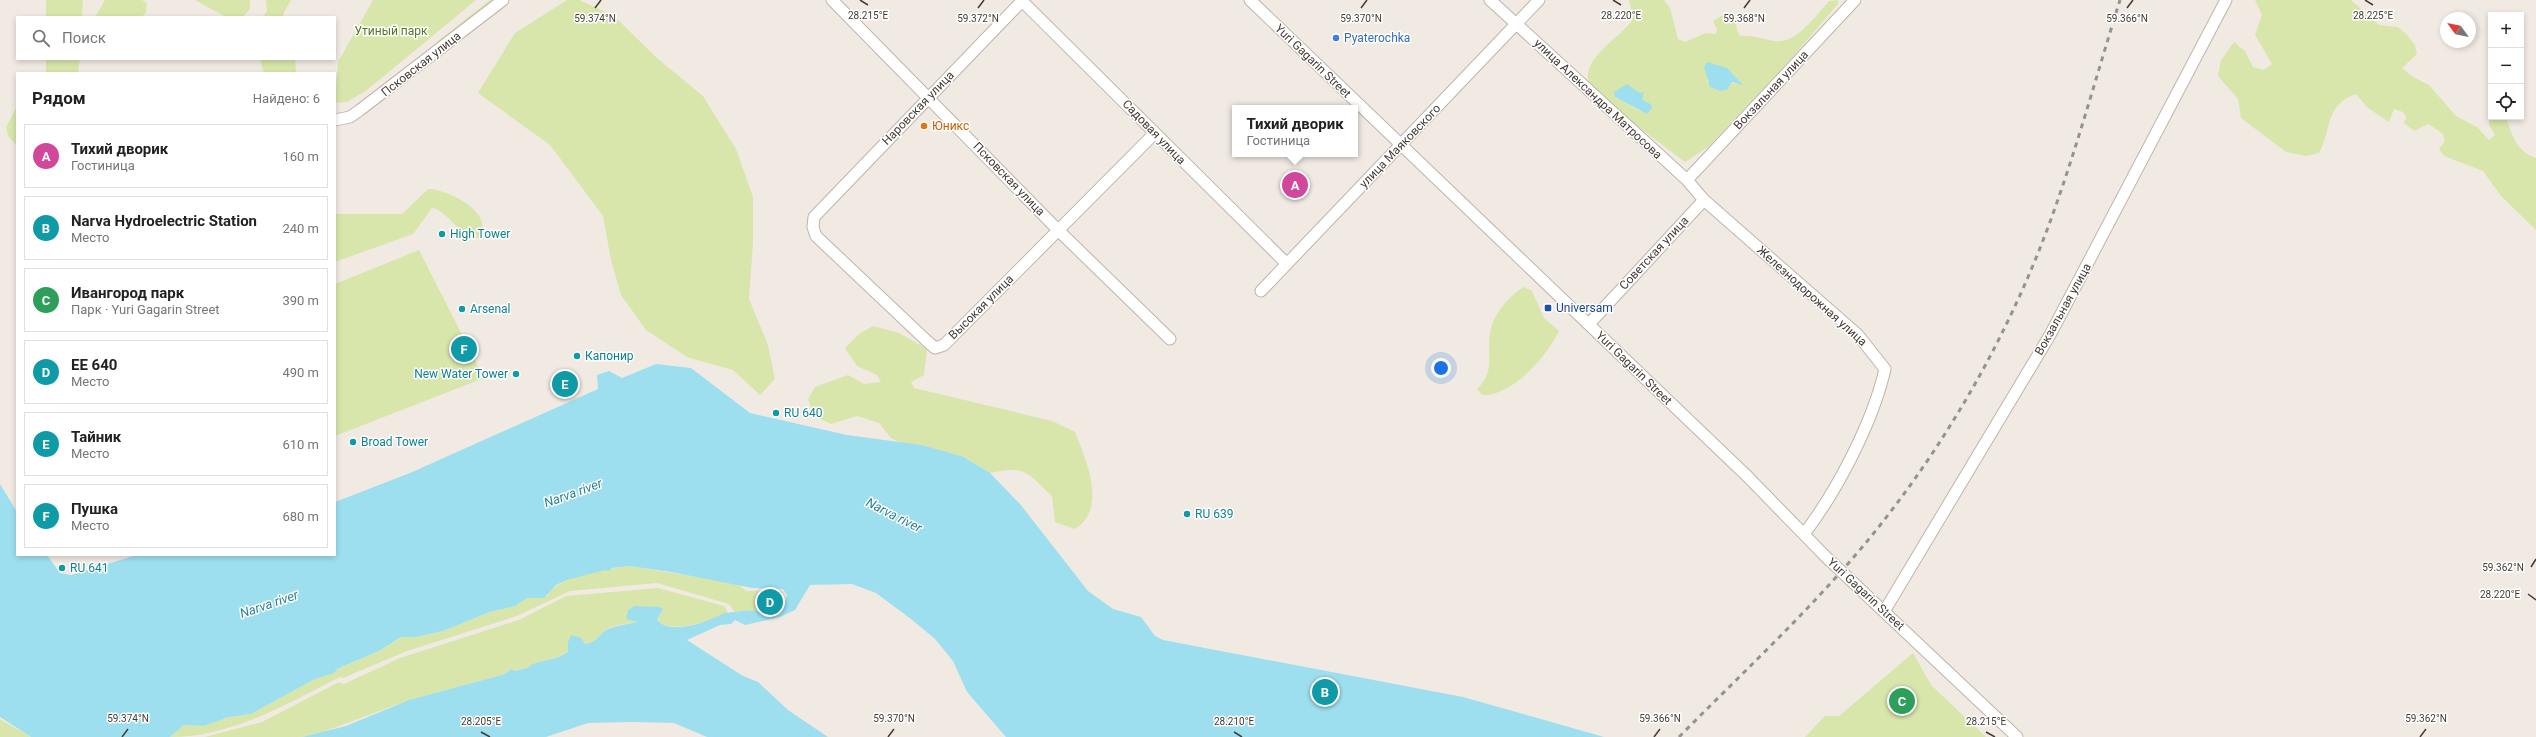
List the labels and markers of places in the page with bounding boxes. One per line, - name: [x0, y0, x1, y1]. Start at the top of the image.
- place label: Pyaterochka: [1344, 31, 1410, 45]
- marker: Pyaterochka: [1331, 33, 1341, 43]
- place label: Юникс: [932, 119, 969, 133]
- marker: Юникс: [919, 121, 929, 131]
- pin: A: [1282, 170, 1308, 200]
- place label: High Tower: [450, 227, 510, 241]
- marker: High Tower: [437, 229, 447, 239]
- place label: Universam: [1556, 301, 1613, 315]
- place label: Arsenal: [470, 302, 511, 316]
- marker: Universam: [1543, 303, 1553, 313]
- marker: Arsenal: [457, 304, 467, 314]
- pin: F: [451, 334, 477, 364]
- place label: Капонир: [585, 349, 634, 363]
- marker: Капонир: [572, 351, 582, 361]
- place label: New Water Tower: [414, 367, 508, 381]
- marker: New Water Tower: [511, 369, 521, 379]
- pin: E: [552, 369, 578, 399]
- place label: RU 640: [784, 406, 823, 420]
- marker: RU 640: [771, 408, 781, 418]
- place label: Broad Tower: [361, 435, 428, 449]
- marker: Broad Tower: [348, 437, 358, 447]
- place label: RU 639: [1195, 507, 1233, 521]
- marker: RU 639: [1182, 509, 1192, 519]
- place label: RU 641: [70, 561, 108, 575]
- marker: RU 641: [57, 563, 67, 573]
- pin: D: [757, 587, 783, 617]
- pin: B: [1312, 677, 1338, 707]
- pin: C: [1889, 686, 1915, 716]

